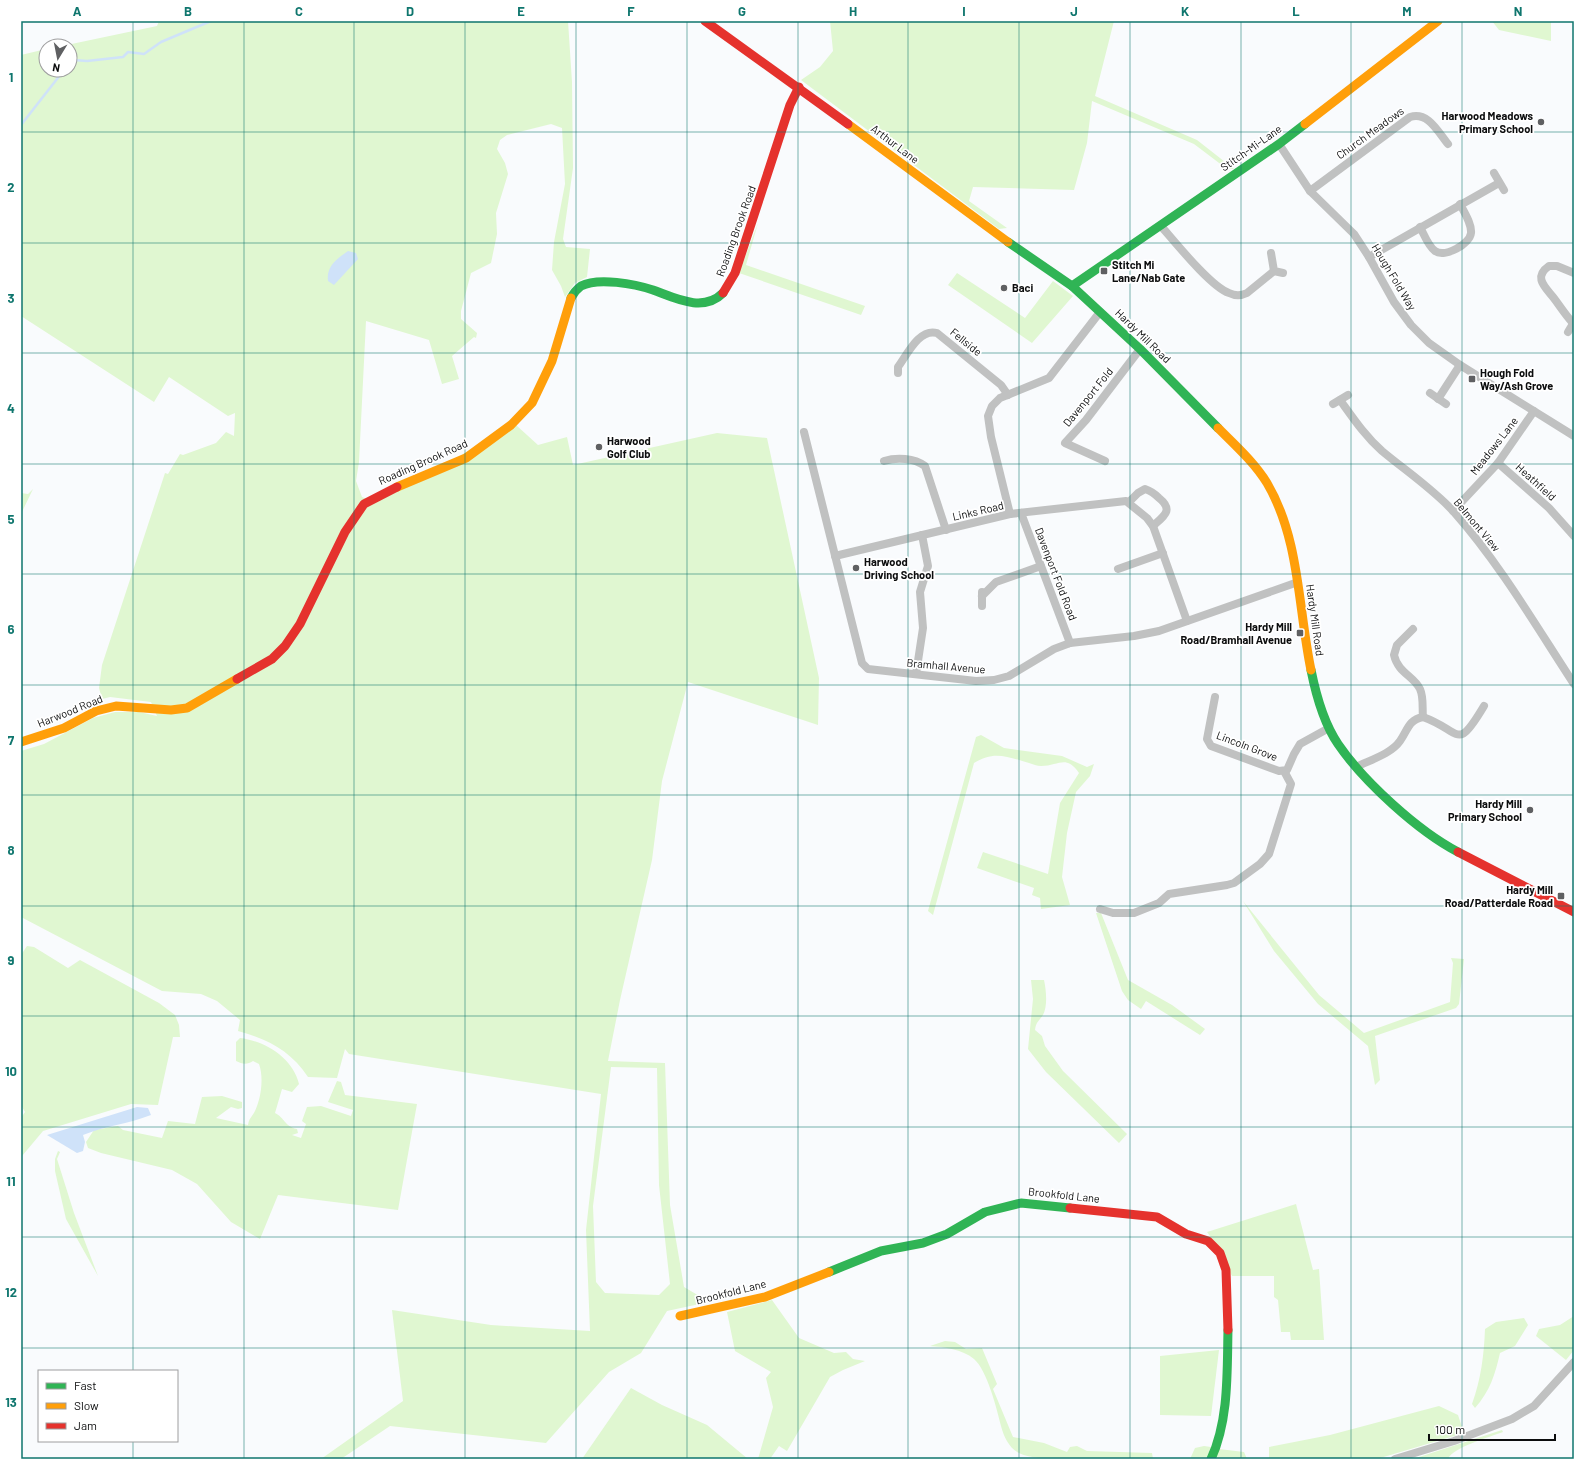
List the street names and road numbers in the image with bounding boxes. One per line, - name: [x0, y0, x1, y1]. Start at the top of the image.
- street label: Church Meadows: [1333, 104, 1406, 161]
- street label: Arthur Lane: [869, 121, 922, 166]
- street label: Stitch-Mi-Lane: [1218, 122, 1284, 173]
- street label: Roading Brook Road: [713, 183, 758, 278]
- street label: Hough Fold Way: [1369, 241, 1419, 312]
- street label: Hardy Mill Road: [1113, 306, 1174, 365]
- street label: Fellside: [948, 325, 985, 358]
- street label: Davenport Fold: [1060, 365, 1115, 429]
- street label: Meadows Lane: [1467, 414, 1520, 477]
- street label: Roading Brook Road: [376, 436, 469, 487]
- street label: Heathfield: [1514, 460, 1559, 503]
- street label: Belmont View: [1451, 495, 1503, 554]
- street label: Links Road: [951, 498, 1005, 523]
- street label: Davenport Fold Road: [1033, 526, 1080, 622]
- street label: Hardy Mill Road: [1304, 583, 1327, 657]
- street label: Bramhall Avenue: [906, 656, 986, 675]
- street label: Harwood Road: [35, 692, 104, 730]
- street label: Lincoln Grove: [1215, 728, 1280, 763]
- street label: Brookfold Lane: [1028, 1184, 1101, 1205]
- street label: Brookfold Lane: [694, 1276, 768, 1307]

